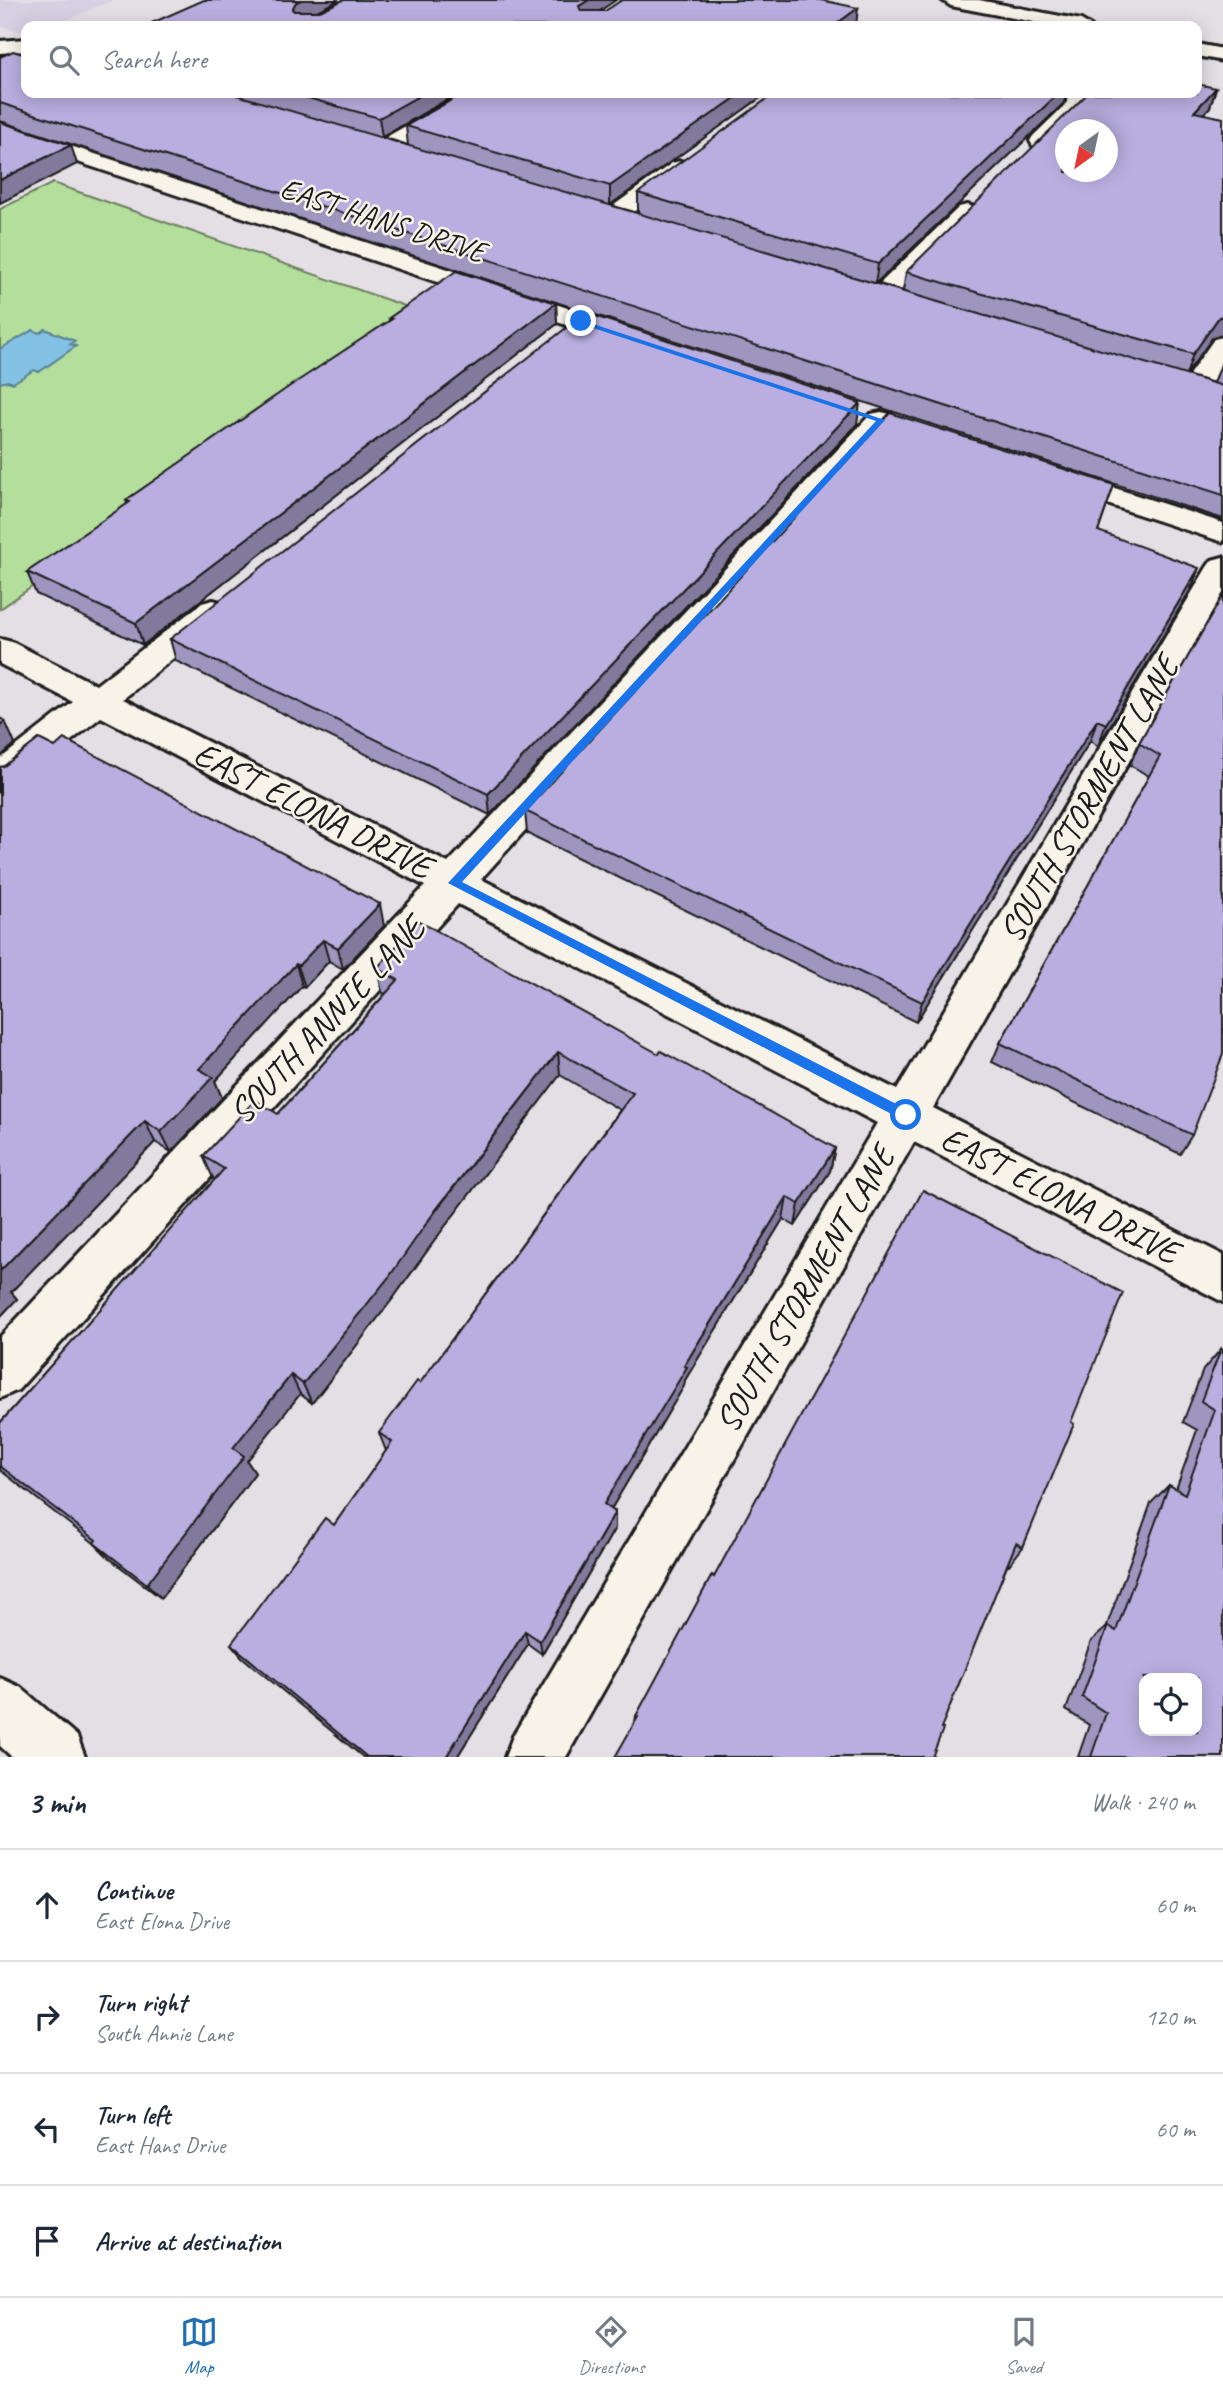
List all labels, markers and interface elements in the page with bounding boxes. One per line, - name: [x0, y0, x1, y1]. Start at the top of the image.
- search box: [21, 21, 1202, 98]
- icon: search: [45, 41, 83, 79]
- text: Search here: [101, 43, 207, 76]
- north arrow: [1055, 119, 1118, 182]
- street label: EAST HANS DRIVE: [276, 169, 494, 272]
- route end: [565, 305, 596, 336]
- street label: SOUTH STORMENT LANE: [989, 644, 1192, 950]
- street label: EAST ELONA DRIVE: [187, 731, 443, 891]
- street label: SOUTH ANNIE LANE: [219, 903, 438, 1133]
- route start: [890, 1099, 921, 1130]
- street label: EAST ELONA DRIVE: [934, 1116, 1190, 1276]
- street label: SOUTH STORMENT LANE: [705, 1134, 908, 1440]
- map controls: [1139, 1673, 1202, 1736]
- button: locate: [1139, 1673, 1202, 1736]
- text: 3 min: [28, 1784, 85, 1822]
- text: Walk · 240 m: [1091, 1788, 1195, 1817]
- text: Continue: [95, 1874, 173, 1907]
- icon: ahead: [28, 1886, 66, 1924]
- text: 60 m: [1156, 1891, 1195, 1920]
- text: East Elona Drive: [95, 1907, 229, 1936]
- text: Turn right: [95, 1986, 186, 2019]
- icon: right: [28, 1998, 66, 2036]
- text: 120 m: [1146, 2003, 1195, 2032]
- text: South Annie Lane: [95, 2019, 233, 2048]
- text: Turn left: [95, 2098, 170, 2131]
- icon: left: [28, 2110, 66, 2148]
- text: 60 m: [1156, 2115, 1195, 2144]
- text: East Hans Drive: [95, 2131, 225, 2160]
- icon: arrive: [28, 2222, 66, 2260]
- text: Arrive at destination: [95, 2225, 281, 2258]
- tab: Map: [180, 2313, 218, 2379]
- tab: Directions: [578, 2313, 645, 2379]
- tab: Saved: [1005, 2313, 1043, 2379]

